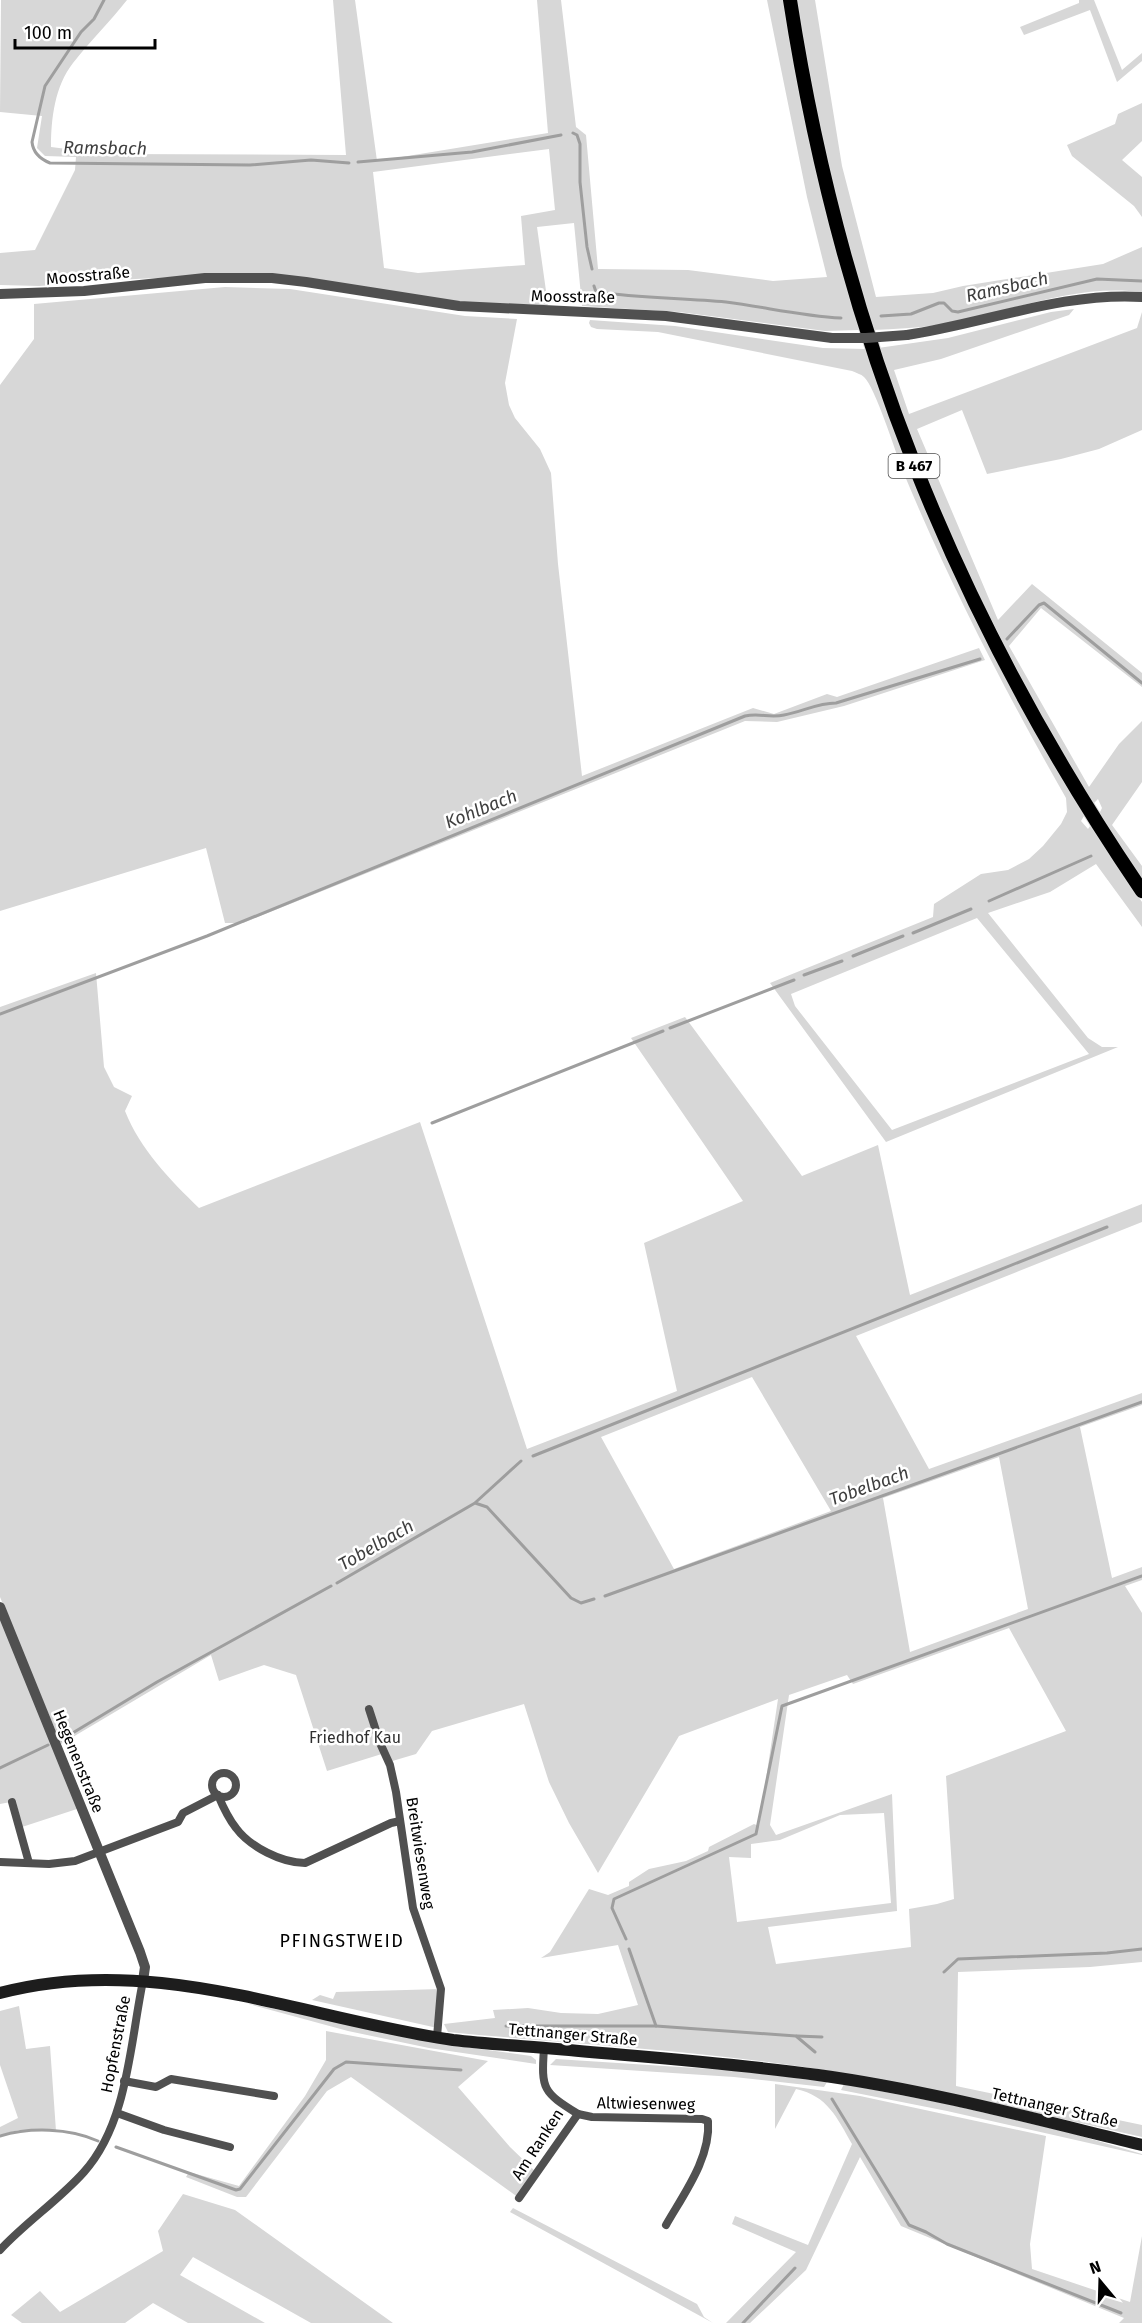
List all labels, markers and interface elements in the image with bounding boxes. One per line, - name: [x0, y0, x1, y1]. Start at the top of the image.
- scale bar: [15, 12, 154, 50]
- text: 100 m: [24, 22, 72, 44]
- water label: Ramsbach: [63, 136, 147, 160]
- street label: Moosstraße: [45, 262, 131, 289]
- water label: Ramsbach: [964, 267, 1050, 307]
- street label: Moosstraße: [531, 286, 615, 307]
- road number: B 467: [888, 454, 940, 478]
- water label: Kohlbach: [442, 785, 520, 833]
- water label: Tobelbach: [826, 1461, 912, 1511]
- water label: Tobelbach: [334, 1515, 418, 1575]
- street label: Hegenenstraße: [49, 1707, 108, 1816]
- park label: Friedhof Kau: [309, 1728, 401, 1747]
- street label: Breitwiesenweg: [402, 1796, 439, 1911]
- district label: PFINGSTWEID: [280, 1930, 404, 1952]
- street label: Hopfenstraße: [97, 1994, 134, 2094]
- street label: Tettnanger Straße: [508, 2019, 638, 2050]
- street label: Tettnanger Straße: [990, 2084, 1120, 2131]
- street label: Altwiesenweg: [597, 2093, 696, 2114]
- street label: Am Ranken: [507, 2105, 567, 2183]
- north arrow: [1070, 2251, 1130, 2311]
- text: N: [1087, 2257, 1103, 2278]

